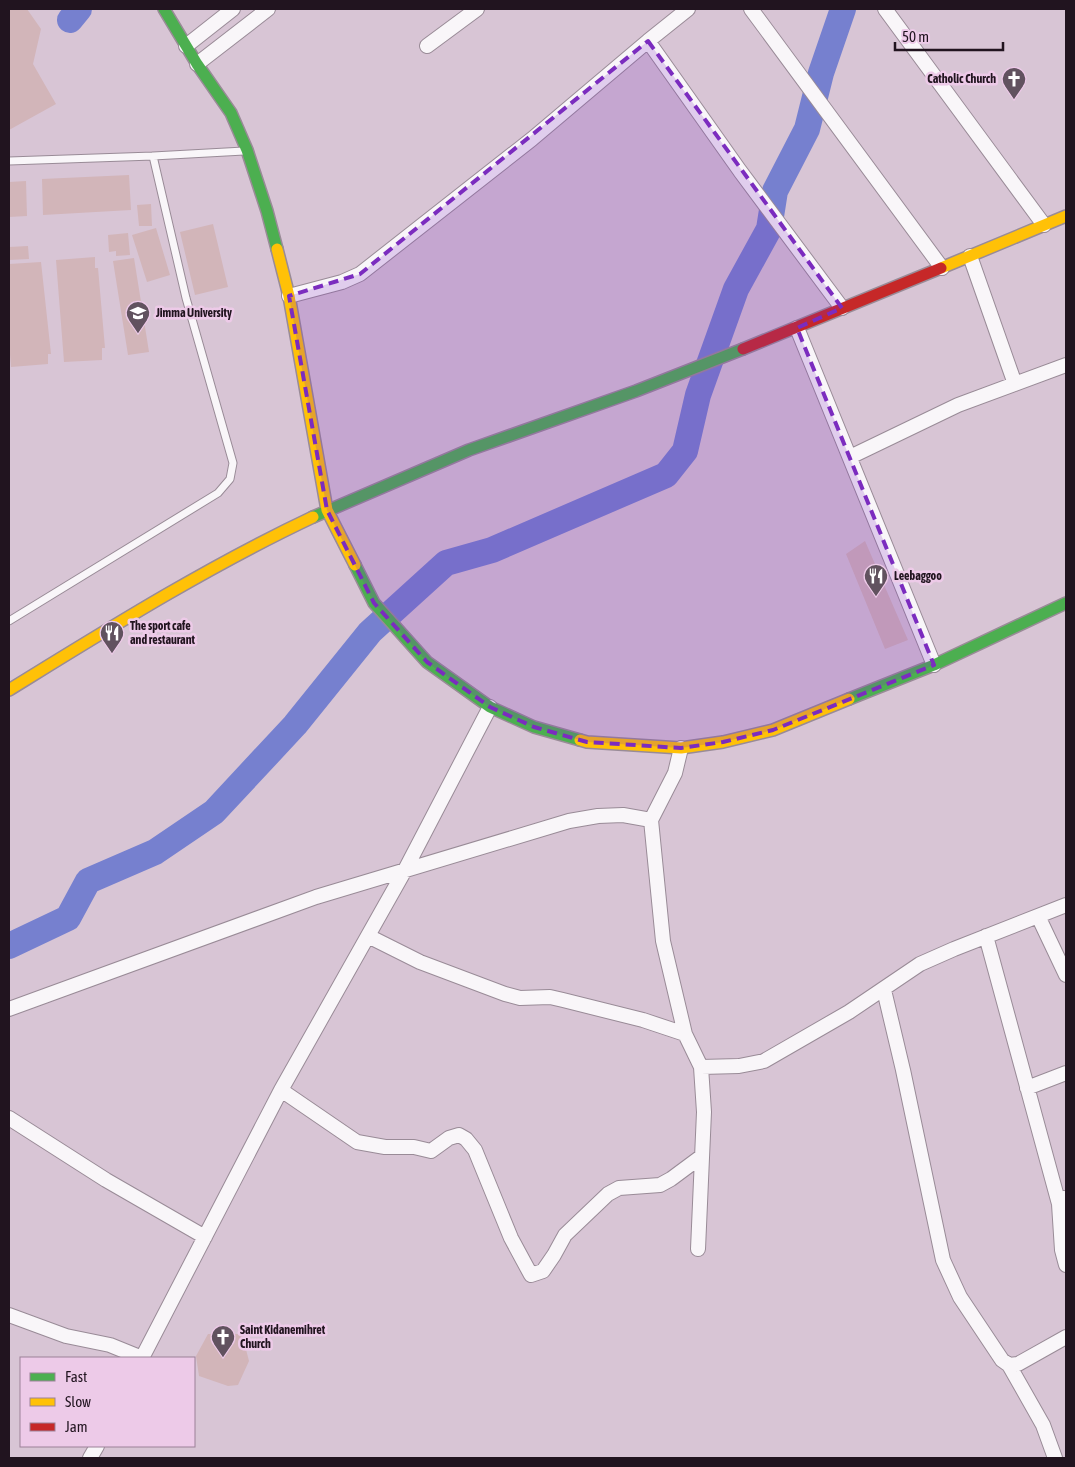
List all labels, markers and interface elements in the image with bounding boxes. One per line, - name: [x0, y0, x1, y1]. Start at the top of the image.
- scale bar: [895, 20, 1002, 52]
- text: 50 m: [902, 28, 929, 45]
- church icon: Catholic Church: [1001, 66, 1027, 100]
- place label: Catholic Church: [927, 72, 996, 86]
- school or university icon: Jimma University: [125, 300, 151, 334]
- place label: Jimma University: [155, 306, 232, 320]
- restaurant icon: Leebaggoo: [863, 563, 889, 597]
- place label: Leebaggoo: [894, 569, 942, 583]
- place label: The sport cafe and restaurant: [130, 619, 195, 647]
- restaurant icon: The sport cafe and restaurant: [99, 620, 125, 654]
- place label: Saint Kidanemihret Church: [240, 1323, 326, 1351]
- church icon: Saint Kidanemihret Church: [210, 1324, 236, 1358]
- legend: [20, 1357, 195, 1447]
- text: Fast: [65, 1368, 87, 1385]
- text: Slow: [65, 1393, 91, 1410]
- text: Jam: [65, 1418, 88, 1435]

